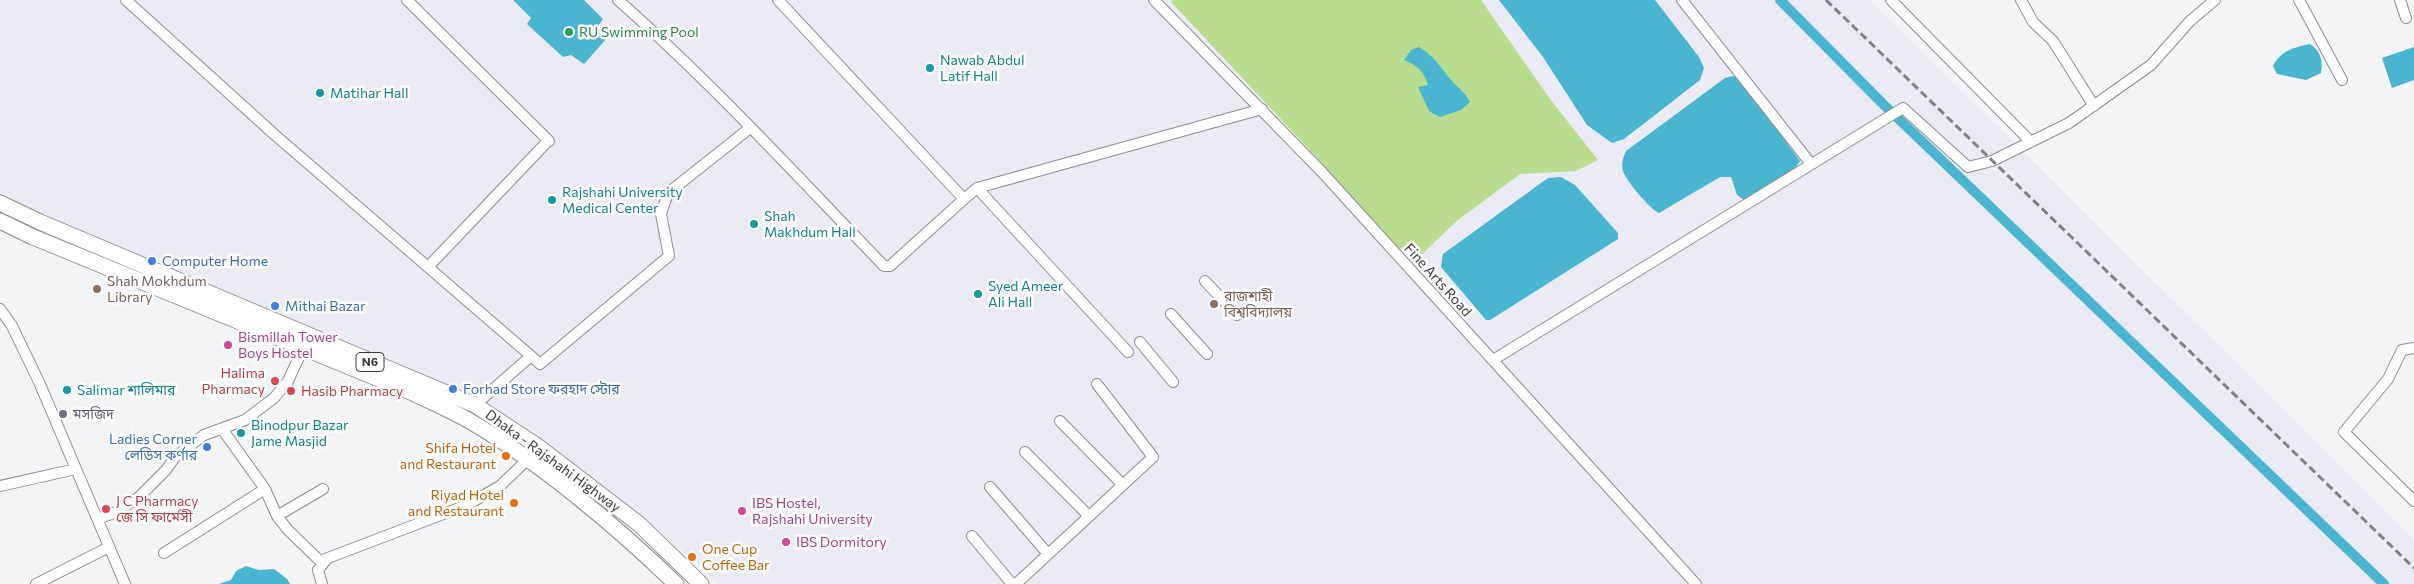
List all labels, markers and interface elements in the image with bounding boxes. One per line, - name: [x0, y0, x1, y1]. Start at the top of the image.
- place label: RU Swimming Pool: [579, 24, 699, 40]
- marker: RU Swimming Pool: [563, 26, 575, 38]
- place label: Nawab Abdul Latif Hall: [940, 52, 1024, 84]
- marker: Nawab Abdul Latif Hall: [924, 62, 936, 74]
- place label: Matihar Hall: [330, 85, 408, 101]
- marker: Matihar Hall: [314, 87, 326, 99]
- place label: Rajshahi University Medical Center: [562, 184, 683, 216]
- marker: Rajshahi University Medical Center: [546, 194, 558, 206]
- place label: Shah Makhdum Hall: [764, 208, 856, 240]
- marker: Shah Makhdum Hall: [748, 218, 760, 230]
- street label: Fine Arts Road: [1401, 240, 1475, 320]
- place label: Computer Home: [162, 253, 268, 269]
- marker: Computer Home: [146, 255, 158, 267]
- place label: Shah Mokhdum Library: [107, 273, 207, 306]
- place label: Syed Ameer Ali Hall: [988, 278, 1063, 310]
- marker: Shah Mokhdum Library: [91, 283, 103, 295]
- marker: Syed Ameer Ali Hall: [972, 288, 984, 300]
- place label: রাজশাহী বিশ্ববিদ্যালয়: [1224, 288, 1292, 321]
- place label: Mithai Bazar: [285, 298, 366, 314]
- marker: রাজশাহী বিশ্ববিদ্যালয়: [1208, 298, 1220, 310]
- marker: Mithai Bazar: [269, 300, 281, 312]
- place label: Bismillah Tower Boys Hostel: [238, 329, 338, 362]
- marker: Bismillah Tower Boys Hostel: [222, 339, 234, 351]
- road number: N6: [356, 352, 384, 372]
- place label: Halima Pharmacy: [202, 365, 265, 398]
- marker: Halima Pharmacy: [269, 375, 281, 387]
- place label: Forhad Store ফরহাদ স্টোর: [463, 381, 620, 397]
- place label: Salimar শালিমার: [77, 382, 175, 398]
- place label: Hasib Pharmacy: [301, 383, 403, 399]
- marker: Forhad Store ফরহাদ স্টোর: [447, 383, 459, 395]
- marker: Salimar শালিমার: [61, 384, 73, 396]
- marker: Hasib Pharmacy: [285, 385, 297, 397]
- place label: মসজিদ: [73, 406, 114, 422]
- street label: Dhaka - Rajshahi Highway: [482, 406, 624, 516]
- marker: মসজিদ: [57, 408, 69, 420]
- place label: Binodpur Bazar Jame Masjid: [251, 417, 349, 450]
- marker: Binodpur Bazar Jame Masjid: [235, 427, 247, 439]
- place label: Ladies Corner লেডিস কর্ণার: [109, 431, 197, 464]
- place label: Shifa Hotel and Restaurant: [400, 440, 496, 472]
- marker: Ladies Corner লেডিস কর্ণার: [201, 441, 213, 453]
- marker: Shifa Hotel and Restaurant: [500, 450, 512, 462]
- place label: Riyad Hotel and Restaurant: [408, 487, 504, 520]
- place label: J C Pharmacy জে সি ফার্মেসী: [116, 493, 198, 526]
- place label: IBS Hostel, Rajshahi University: [752, 495, 873, 528]
- marker: Riyad Hotel and Restaurant: [508, 497, 520, 509]
- marker: J C Pharmacy জে সি ফার্মেসী: [100, 503, 112, 515]
- marker: IBS Hostel, Rajshahi University: [736, 505, 748, 517]
- place label: IBS Dormitory: [796, 534, 887, 550]
- marker: IBS Dormitory: [780, 536, 792, 548]
- place label: One Cup Coffee Bar: [702, 541, 770, 574]
- marker: One Cup Coffee Bar: [686, 551, 698, 563]

